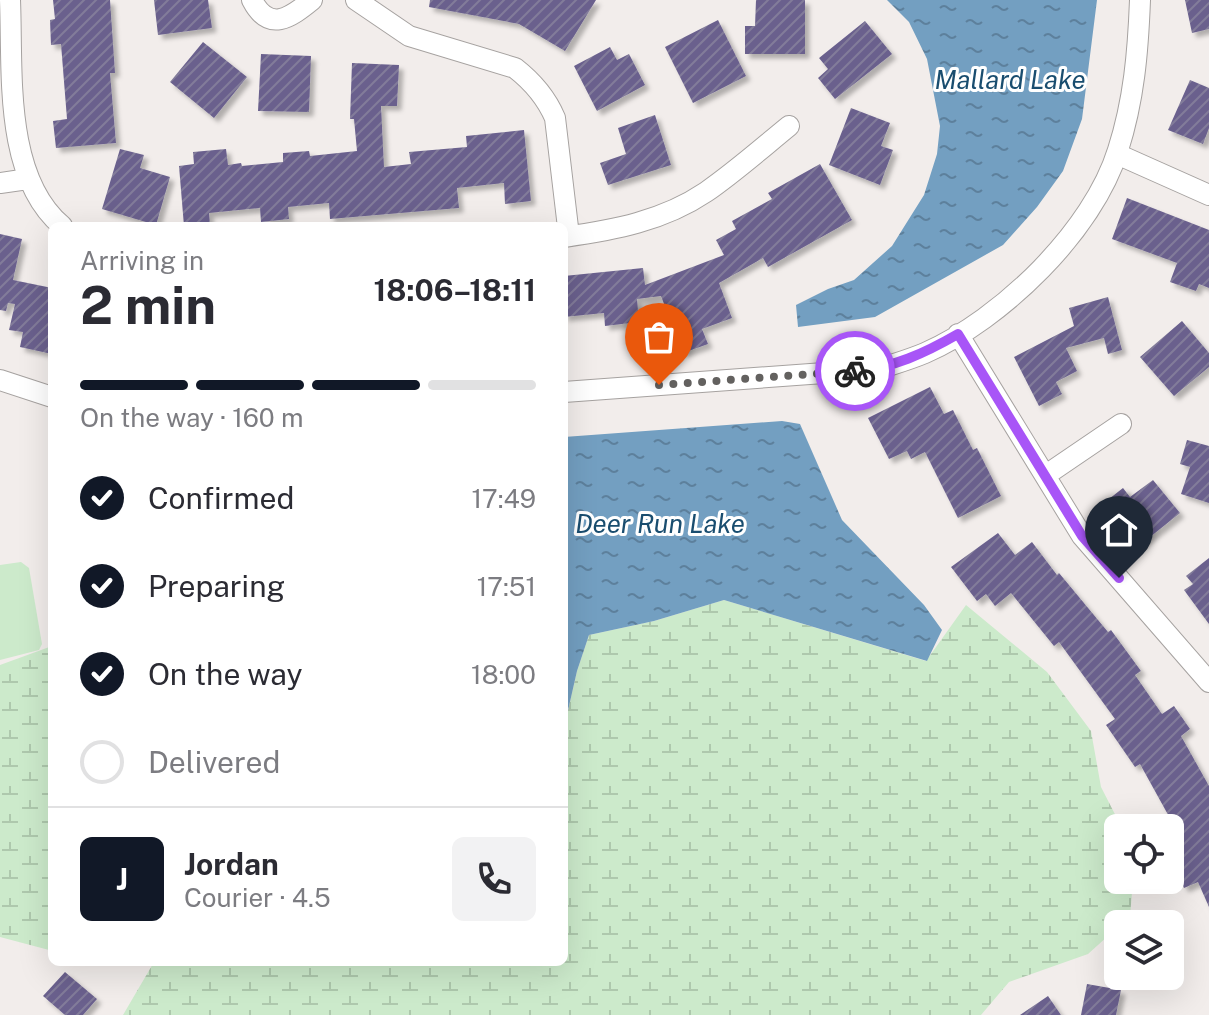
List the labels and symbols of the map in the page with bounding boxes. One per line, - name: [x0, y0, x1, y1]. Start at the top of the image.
- water label: Mallard Lake: [934, 64, 1086, 95]
- pin: [625, 303, 693, 385]
- courier: [815, 331, 895, 411]
- pin: [1085, 496, 1153, 578]
- water label: Deer Run Lake: [575, 508, 745, 539]

